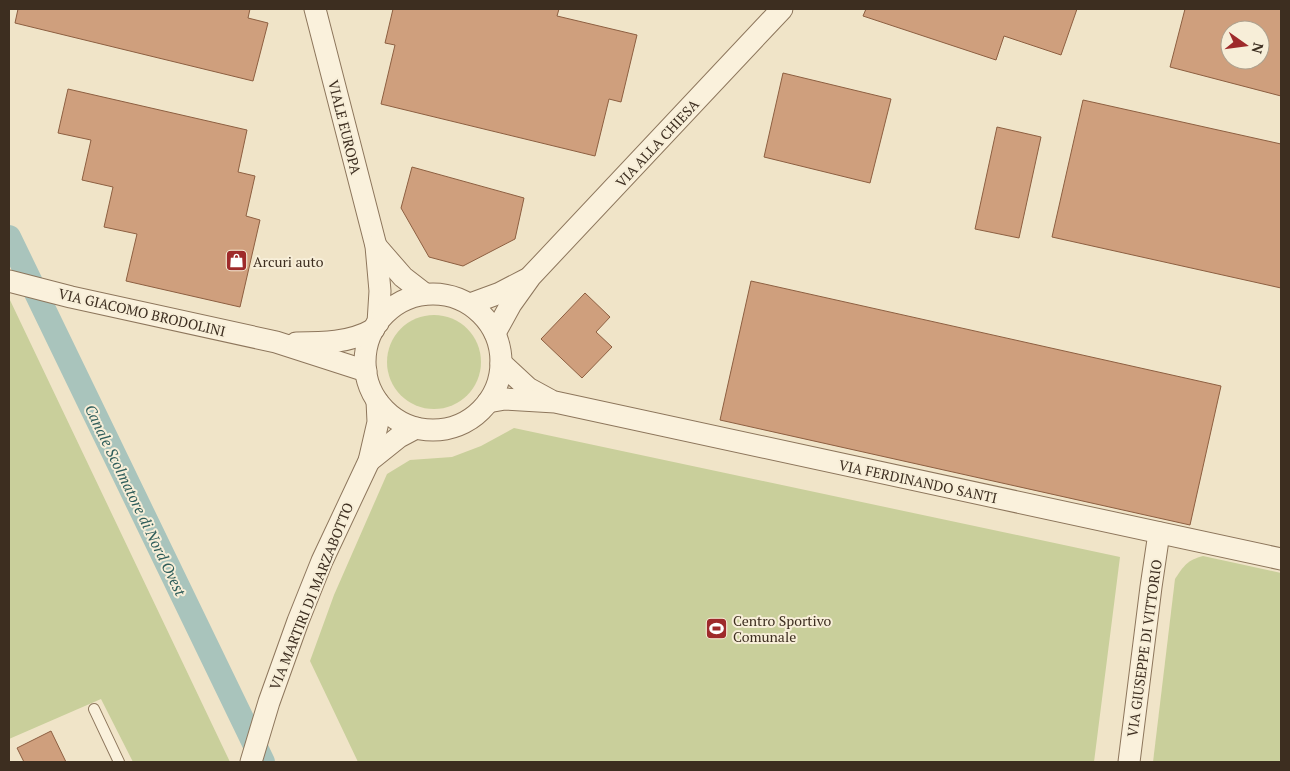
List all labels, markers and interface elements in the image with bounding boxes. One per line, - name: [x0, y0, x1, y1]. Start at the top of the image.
- north arrow: [1220, 20, 1270, 70]
- text: N: [1248, 41, 1269, 56]
- street label: VIALE EUROPA: [324, 78, 366, 177]
- street label: VIA ALLA CHIESA: [611, 95, 703, 191]
- shop icon: Arcuri auto: [225, 249, 249, 273]
- place label: Arcuri auto: [253, 252, 324, 271]
- street label: VIA GIACOMO BRODOLINI: [57, 284, 228, 341]
- water label: Canale Scolmatore di Nord Ovest: [81, 401, 192, 600]
- street label: VIA FERDINANDO SANTI: [837, 455, 999, 507]
- street label: VIA MARTIRI DI MARZABOTTO: [265, 499, 357, 693]
- street label: VIA GIUSEPPE DI VITTORIO: [1122, 558, 1166, 738]
- place label: Centro Sportivo Comunale: [733, 611, 832, 646]
- sports icon: Centro Sportivo Comunale: [705, 616, 729, 640]

